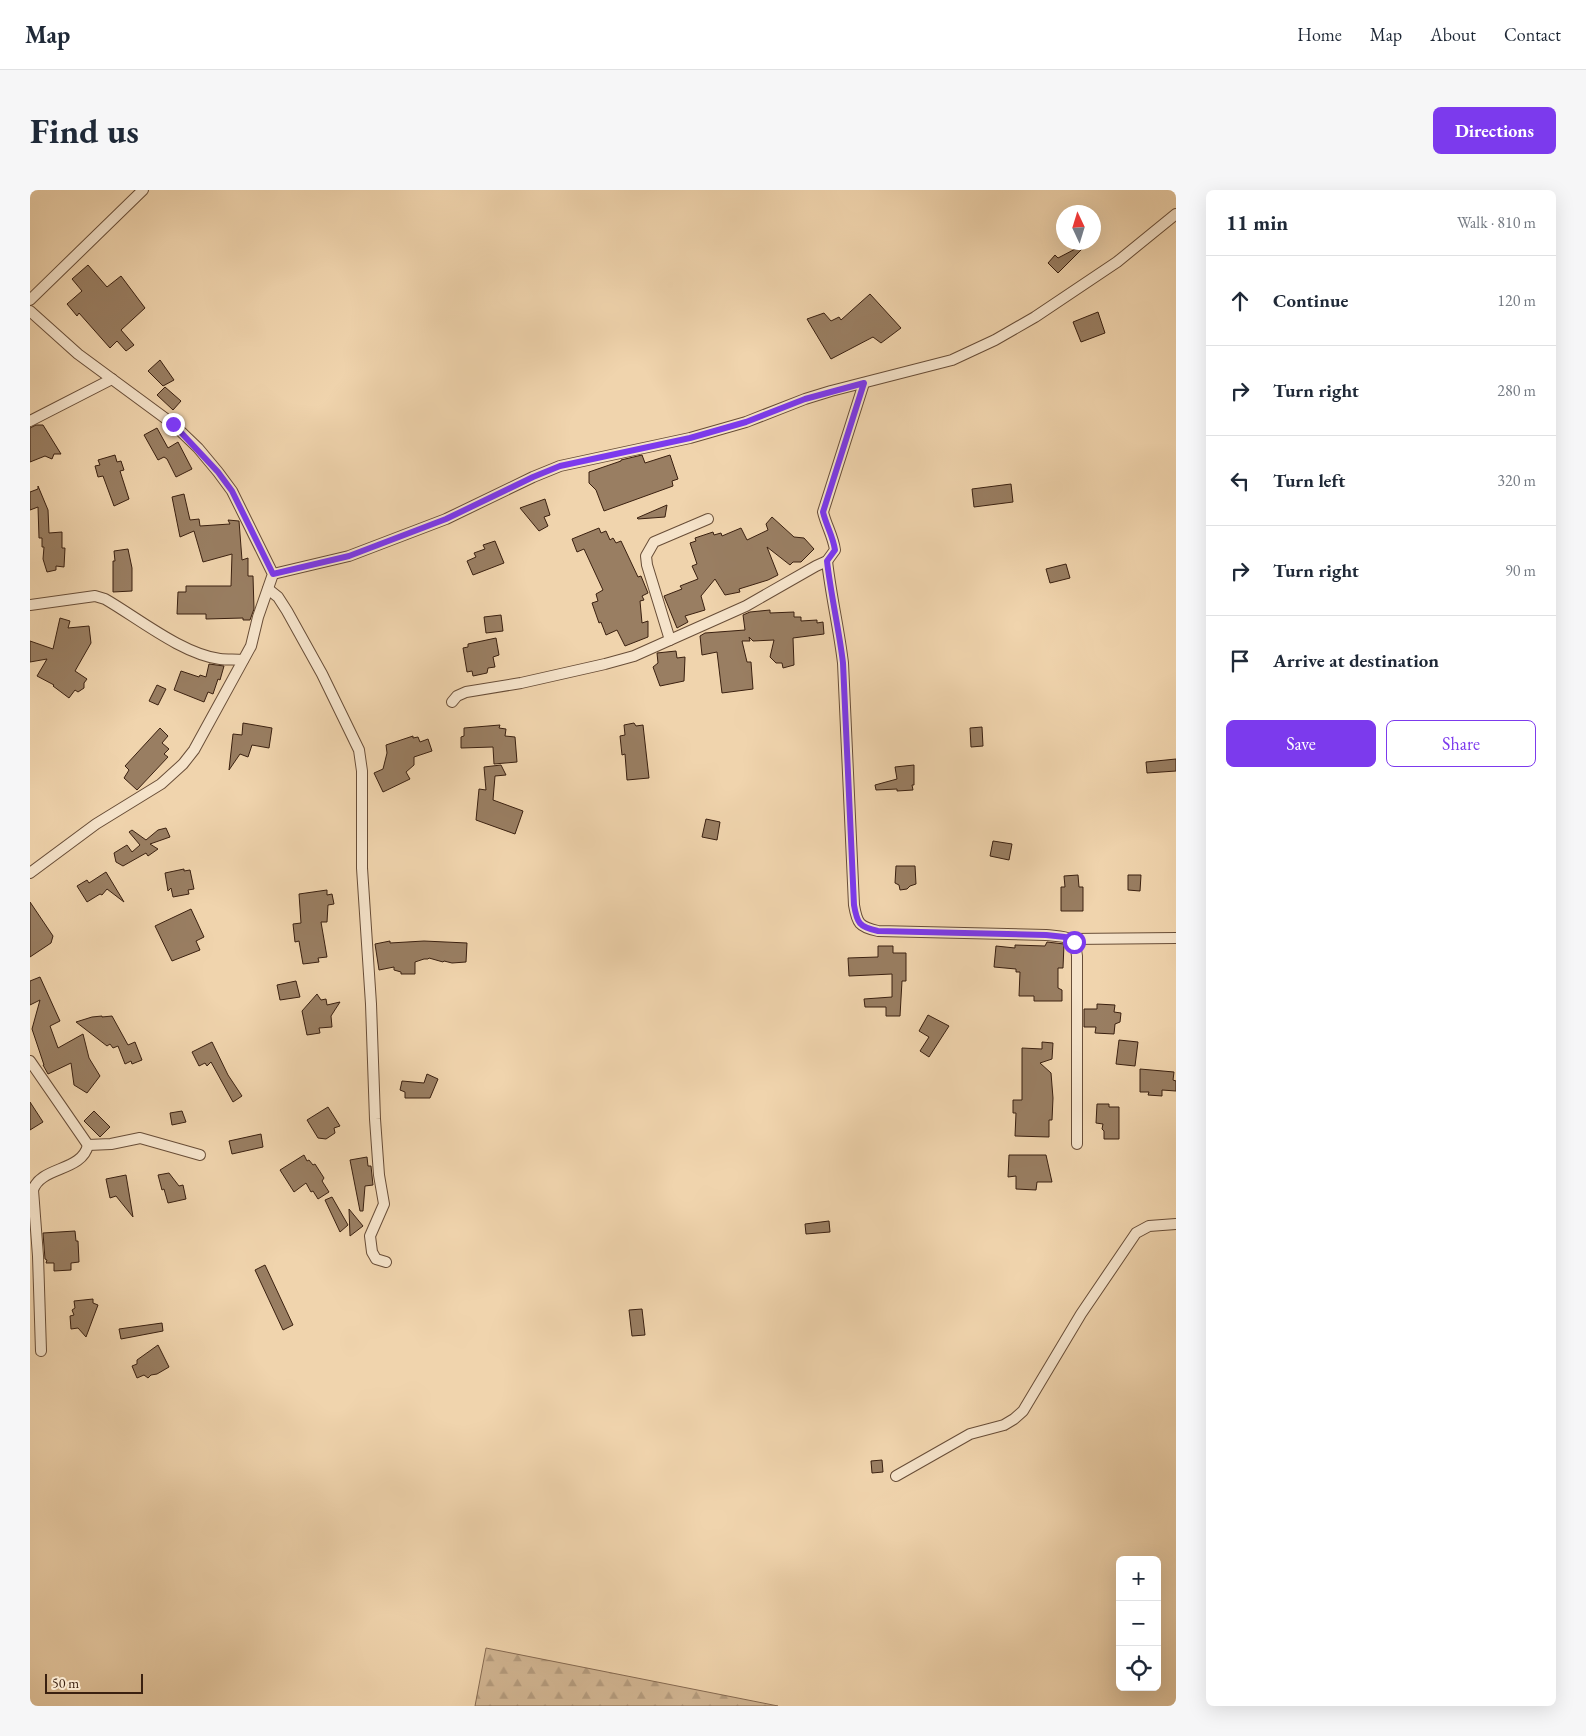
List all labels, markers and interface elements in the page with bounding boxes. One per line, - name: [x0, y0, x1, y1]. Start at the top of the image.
- text: Map: [25, 19, 70, 50]
- text: Home: [1297, 23, 1342, 46]
- text: Map: [1370, 23, 1402, 46]
- text: About: [1430, 23, 1476, 46]
- text: Contact: [1504, 23, 1561, 46]
- button: Directions: [1433, 107, 1556, 154]
- text: Find us: [30, 108, 139, 153]
- north arrow: [1056, 205, 1101, 250]
- text: 11 min: [1226, 209, 1288, 236]
- text: Walk · 810 m: [1457, 212, 1536, 233]
- icon: ahead: [1226, 287, 1254, 315]
- text: Continue: [1273, 288, 1348, 313]
- text: 120 m: [1497, 290, 1536, 311]
- icon: right: [1226, 377, 1254, 405]
- text: Turn right: [1273, 378, 1359, 403]
- text: 280 m: [1497, 380, 1536, 401]
- route end: [162, 413, 185, 436]
- icon: left: [1226, 467, 1254, 495]
- text: Turn left: [1273, 468, 1345, 493]
- text: 320 m: [1497, 470, 1536, 491]
- icon: right: [1226, 557, 1254, 585]
- text: Turn right: [1273, 558, 1359, 583]
- text: 90 m: [1505, 560, 1536, 581]
- icon: arrive: [1226, 647, 1254, 675]
- text: Arrive at destination: [1273, 648, 1439, 673]
- button: Save: [1226, 720, 1376, 767]
- button: Share: [1386, 720, 1536, 767]
- route start: [1063, 931, 1086, 954]
- map controls: [1116, 1556, 1161, 1691]
- button: +: [1116, 1556, 1161, 1601]
- button: −: [1116, 1601, 1161, 1646]
- button: locate: [1116, 1646, 1161, 1691]
- scale bar: [45, 1671, 142, 1694]
- text: 50 m: [52, 1674, 79, 1692]

